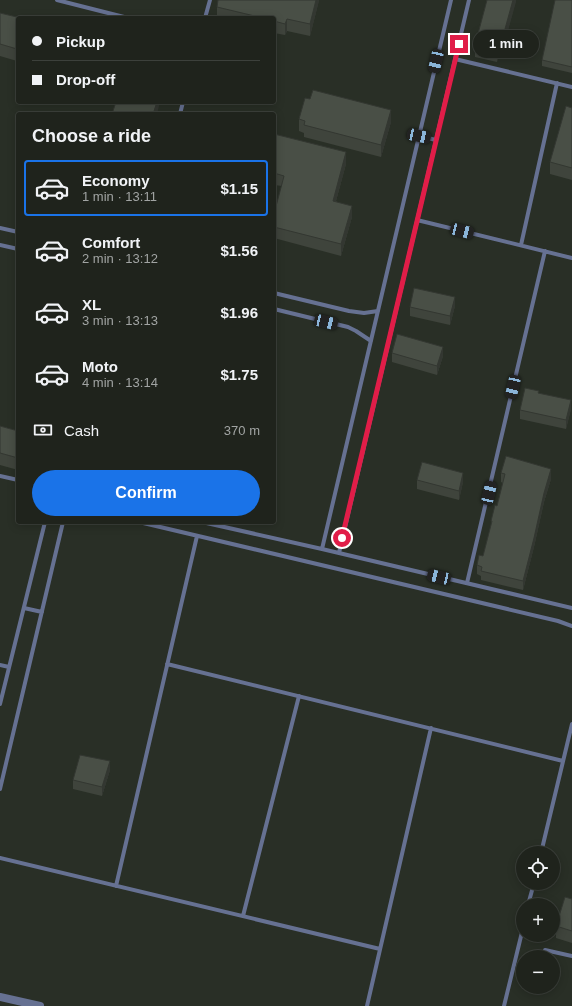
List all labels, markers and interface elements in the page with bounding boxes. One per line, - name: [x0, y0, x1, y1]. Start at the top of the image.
- callout: 1 min: [473, 30, 539, 58]
- text: Pickup: [56, 33, 105, 50]
- route end: [450, 35, 468, 53]
- text: 1 min: [489, 36, 523, 51]
- car: [427, 48, 445, 74]
- text: Drop-off: [56, 71, 115, 88]
- text: Choose a ride: [32, 126, 151, 146]
- car: [406, 128, 432, 144]
- icon: car: [34, 170, 70, 206]
- text: Economy: [82, 172, 150, 189]
- text: $1.15: [220, 180, 258, 197]
- text: 1 min · 13:11: [82, 189, 157, 204]
- car: [449, 222, 475, 240]
- icon: car: [34, 232, 70, 268]
- text: Comfort: [82, 234, 140, 251]
- text: $1.56: [220, 242, 258, 259]
- text: 2 min · 13:12: [82, 251, 158, 266]
- icon: car: [34, 294, 70, 330]
- text: XL: [82, 296, 101, 313]
- text: $1.96: [220, 304, 258, 321]
- text: 3 min · 13:13: [82, 313, 158, 328]
- car: [313, 313, 339, 331]
- icon: car: [34, 356, 70, 392]
- text: Moto: [82, 358, 118, 375]
- text: $1.75: [220, 366, 258, 383]
- car: [504, 374, 522, 400]
- text: 4 min · 13:14: [82, 375, 158, 390]
- icon: cash: [32, 419, 54, 441]
- text: Cash: [64, 422, 99, 439]
- text: 370 m: [224, 423, 260, 438]
- button: Confirm: [32, 470, 260, 516]
- car: [480, 480, 498, 506]
- route start: [333, 529, 351, 547]
- car: [426, 568, 452, 586]
- map controls: [516, 846, 560, 994]
- button: locate: [516, 846, 560, 890]
- button: +: [516, 898, 560, 942]
- button: −: [516, 950, 560, 994]

